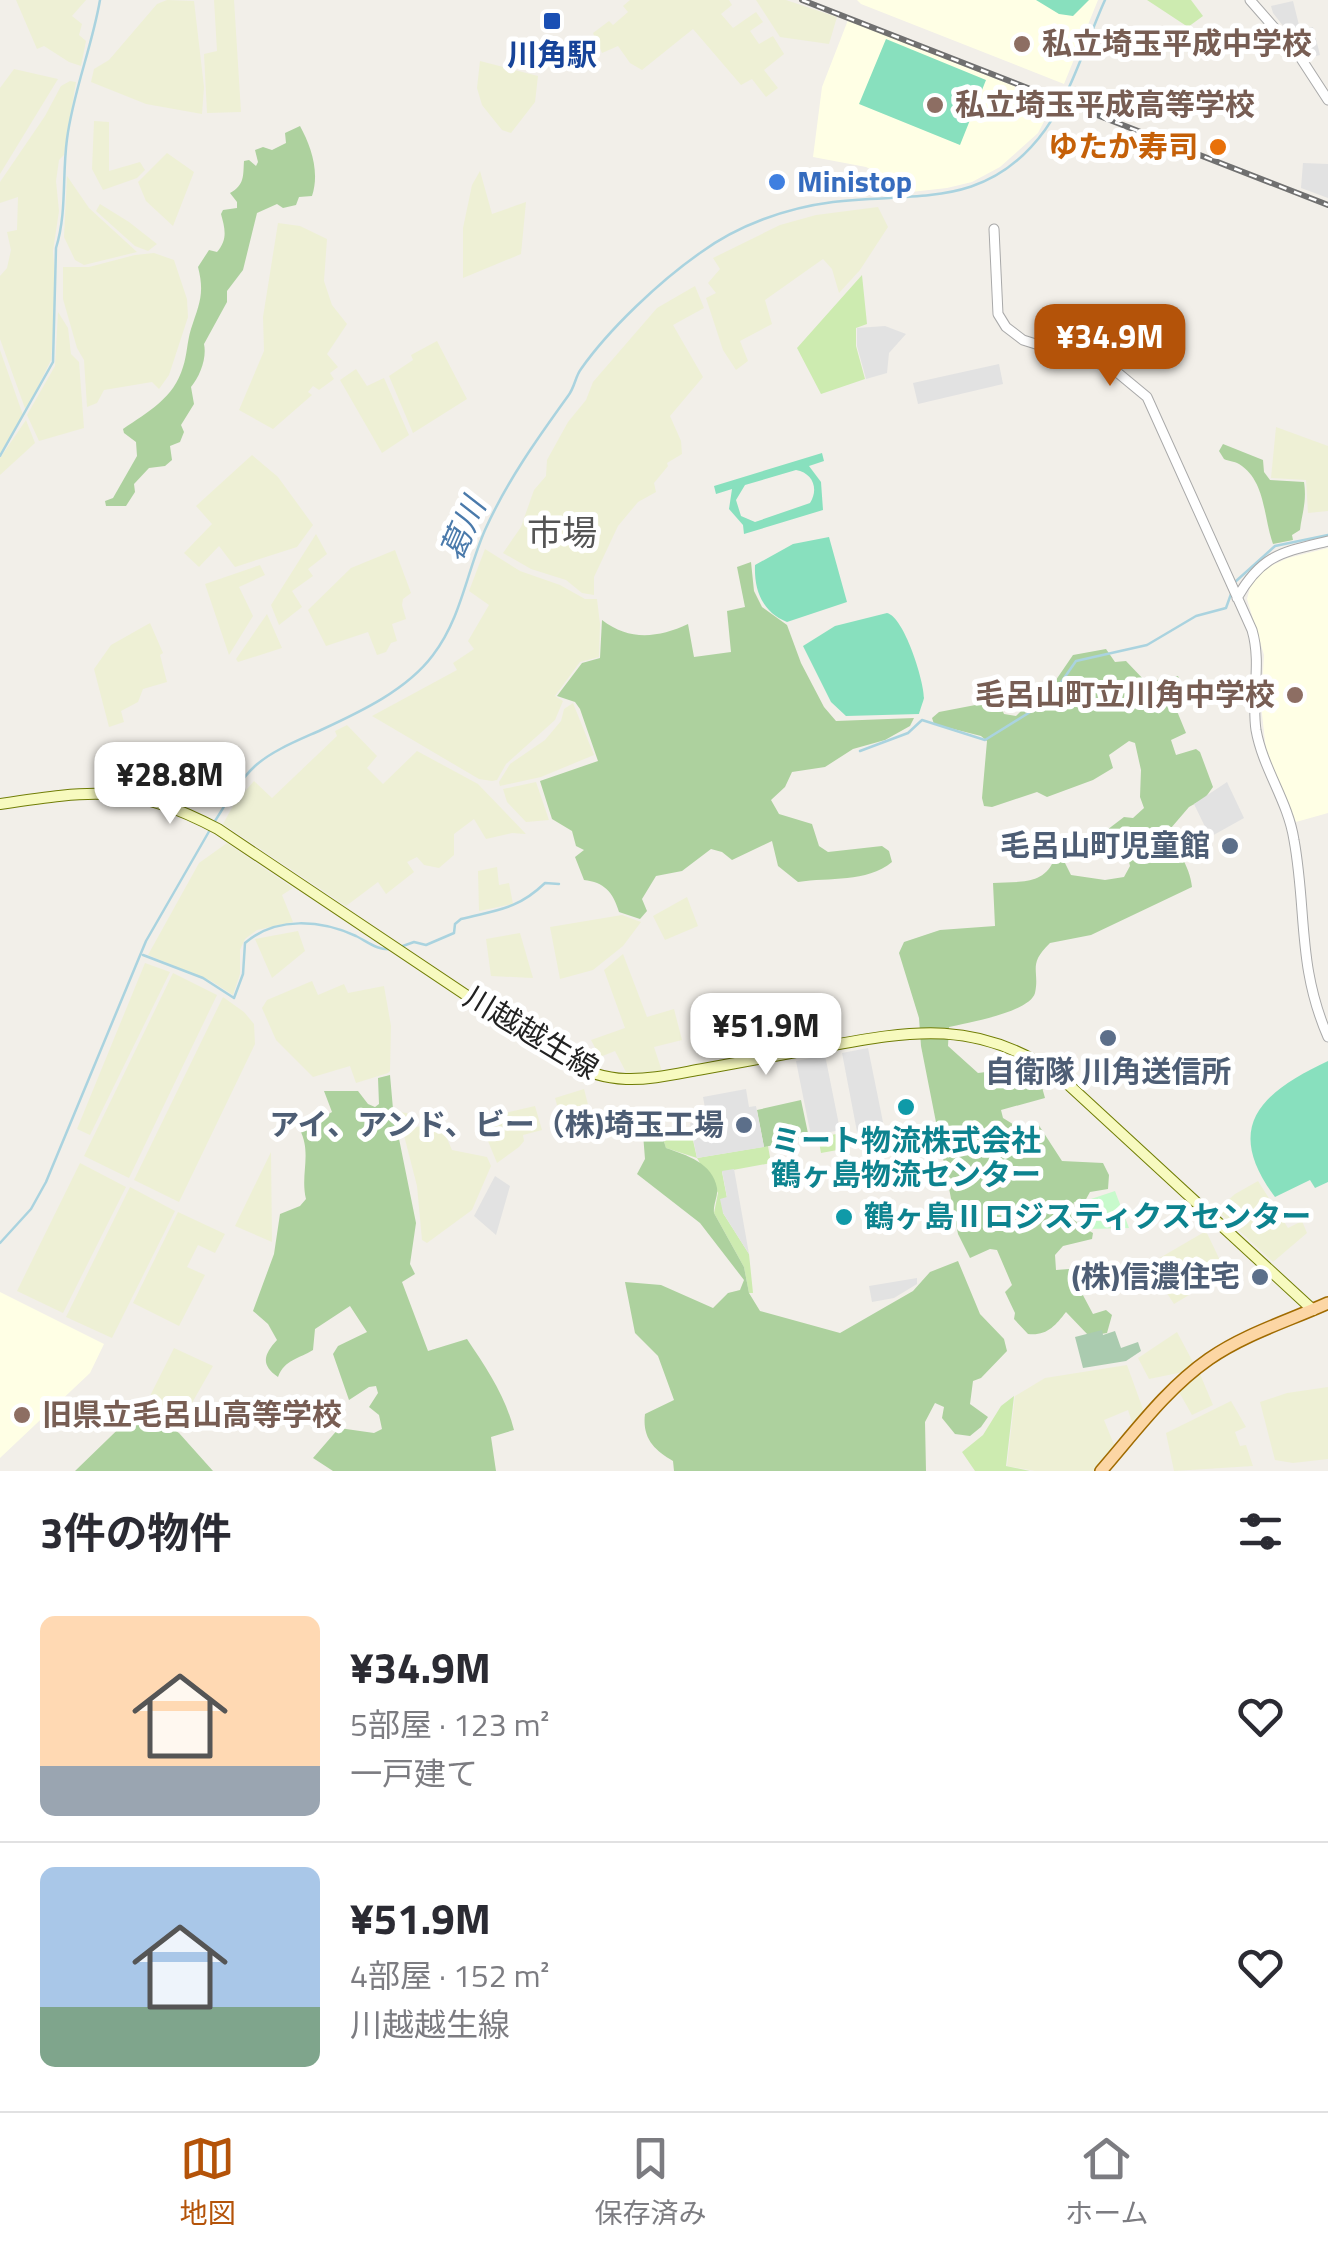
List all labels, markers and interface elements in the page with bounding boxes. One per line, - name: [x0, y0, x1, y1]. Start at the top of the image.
- marker: 川角駅: [541, 10, 563, 32]
- place label: 私立埼玉平成中学校: [1042, 20, 1312, 66]
- place label: 川角駅: [507, 31, 597, 77]
- marker: 私立埼玉平成中学校: [1011, 33, 1033, 55]
- place label: 私立埼玉平成高等学校: [955, 81, 1255, 127]
- marker: 私立埼玉平成高等学校: [924, 94, 946, 116]
- place label: ゆたか寿司: [1048, 123, 1198, 169]
- marker: ゆたか寿司: [1207, 136, 1229, 158]
- place label: Ministop: [797, 158, 912, 204]
- marker: Ministop: [766, 171, 788, 193]
- pin: ¥34.9M: [1029, 304, 1191, 389]
- text: ¥34.9M: [1056, 312, 1164, 360]
- water label: 葛川: [427, 487, 498, 568]
- district label: 市場: [527, 505, 597, 559]
- place label: 毛呂山町立川角中学校: [975, 671, 1275, 717]
- marker: 毛呂山町立川角中学校: [1284, 684, 1306, 706]
- pin: ¥28.8M: [89, 742, 251, 827]
- text: ¥28.8M: [116, 750, 224, 798]
- place label: 毛呂山町児童館: [1000, 822, 1210, 868]
- marker: 毛呂山町児童館: [1219, 835, 1241, 857]
- street label: 川越越生線: [455, 974, 608, 1090]
- pin: ¥51.9M: [685, 993, 847, 1078]
- text: ¥51.9M: [712, 1001, 820, 1049]
- marker: 自衛隊 川角送信所: [1097, 1027, 1119, 1049]
- place label: 自衛隊 川角送信所: [985, 1048, 1231, 1094]
- marker: ミート物流株式会社 鶴ヶ島物流センター: [895, 1096, 917, 1118]
- place label: アイ、アンド、ビー（株)埼玉工場: [269, 1101, 724, 1147]
- marker: アイ、アンド、ビー（株)埼玉工場: [733, 1114, 755, 1136]
- place label: ミート物流株式会社 鶴ヶ島物流センター: [771, 1117, 1041, 1197]
- place label: 鶴ヶ島Ⅱロジスティクスセンター: [864, 1193, 1311, 1239]
- marker: 鶴ヶ島Ⅱロジスティクスセンター: [833, 1206, 855, 1228]
- place label: (株)信濃住宅: [1072, 1253, 1240, 1299]
- marker: (株)信濃住宅: [1249, 1266, 1271, 1288]
- place label: 旧県立毛呂山高等学校: [42, 1391, 342, 1437]
- marker: 旧県立毛呂山高等学校: [11, 1404, 33, 1426]
- text: 3件の物件: [40, 1500, 232, 1564]
- icon: filters: [1233, 1504, 1288, 1559]
- text: ¥34.9M: [350, 1635, 491, 1699]
- icon: home: [120, 1656, 240, 1776]
- icon: heart: [1233, 1689, 1288, 1744]
- text: 5部屋 · 123 m²: [350, 1700, 549, 1748]
- text: 一戸建て: [350, 1749, 478, 1797]
- text: ¥51.9M: [350, 1886, 491, 1950]
- icon: home: [120, 1907, 240, 2027]
- icon: heart: [1233, 1940, 1288, 1995]
- text: 4部屋 · 152 m²: [350, 1951, 549, 1999]
- text: 川越越生線: [350, 2000, 510, 2048]
- tab: 地図: [179, 2131, 235, 2234]
- tab: 保存済み: [594, 2131, 706, 2234]
- tab: ホーム: [1065, 2131, 1149, 2234]

